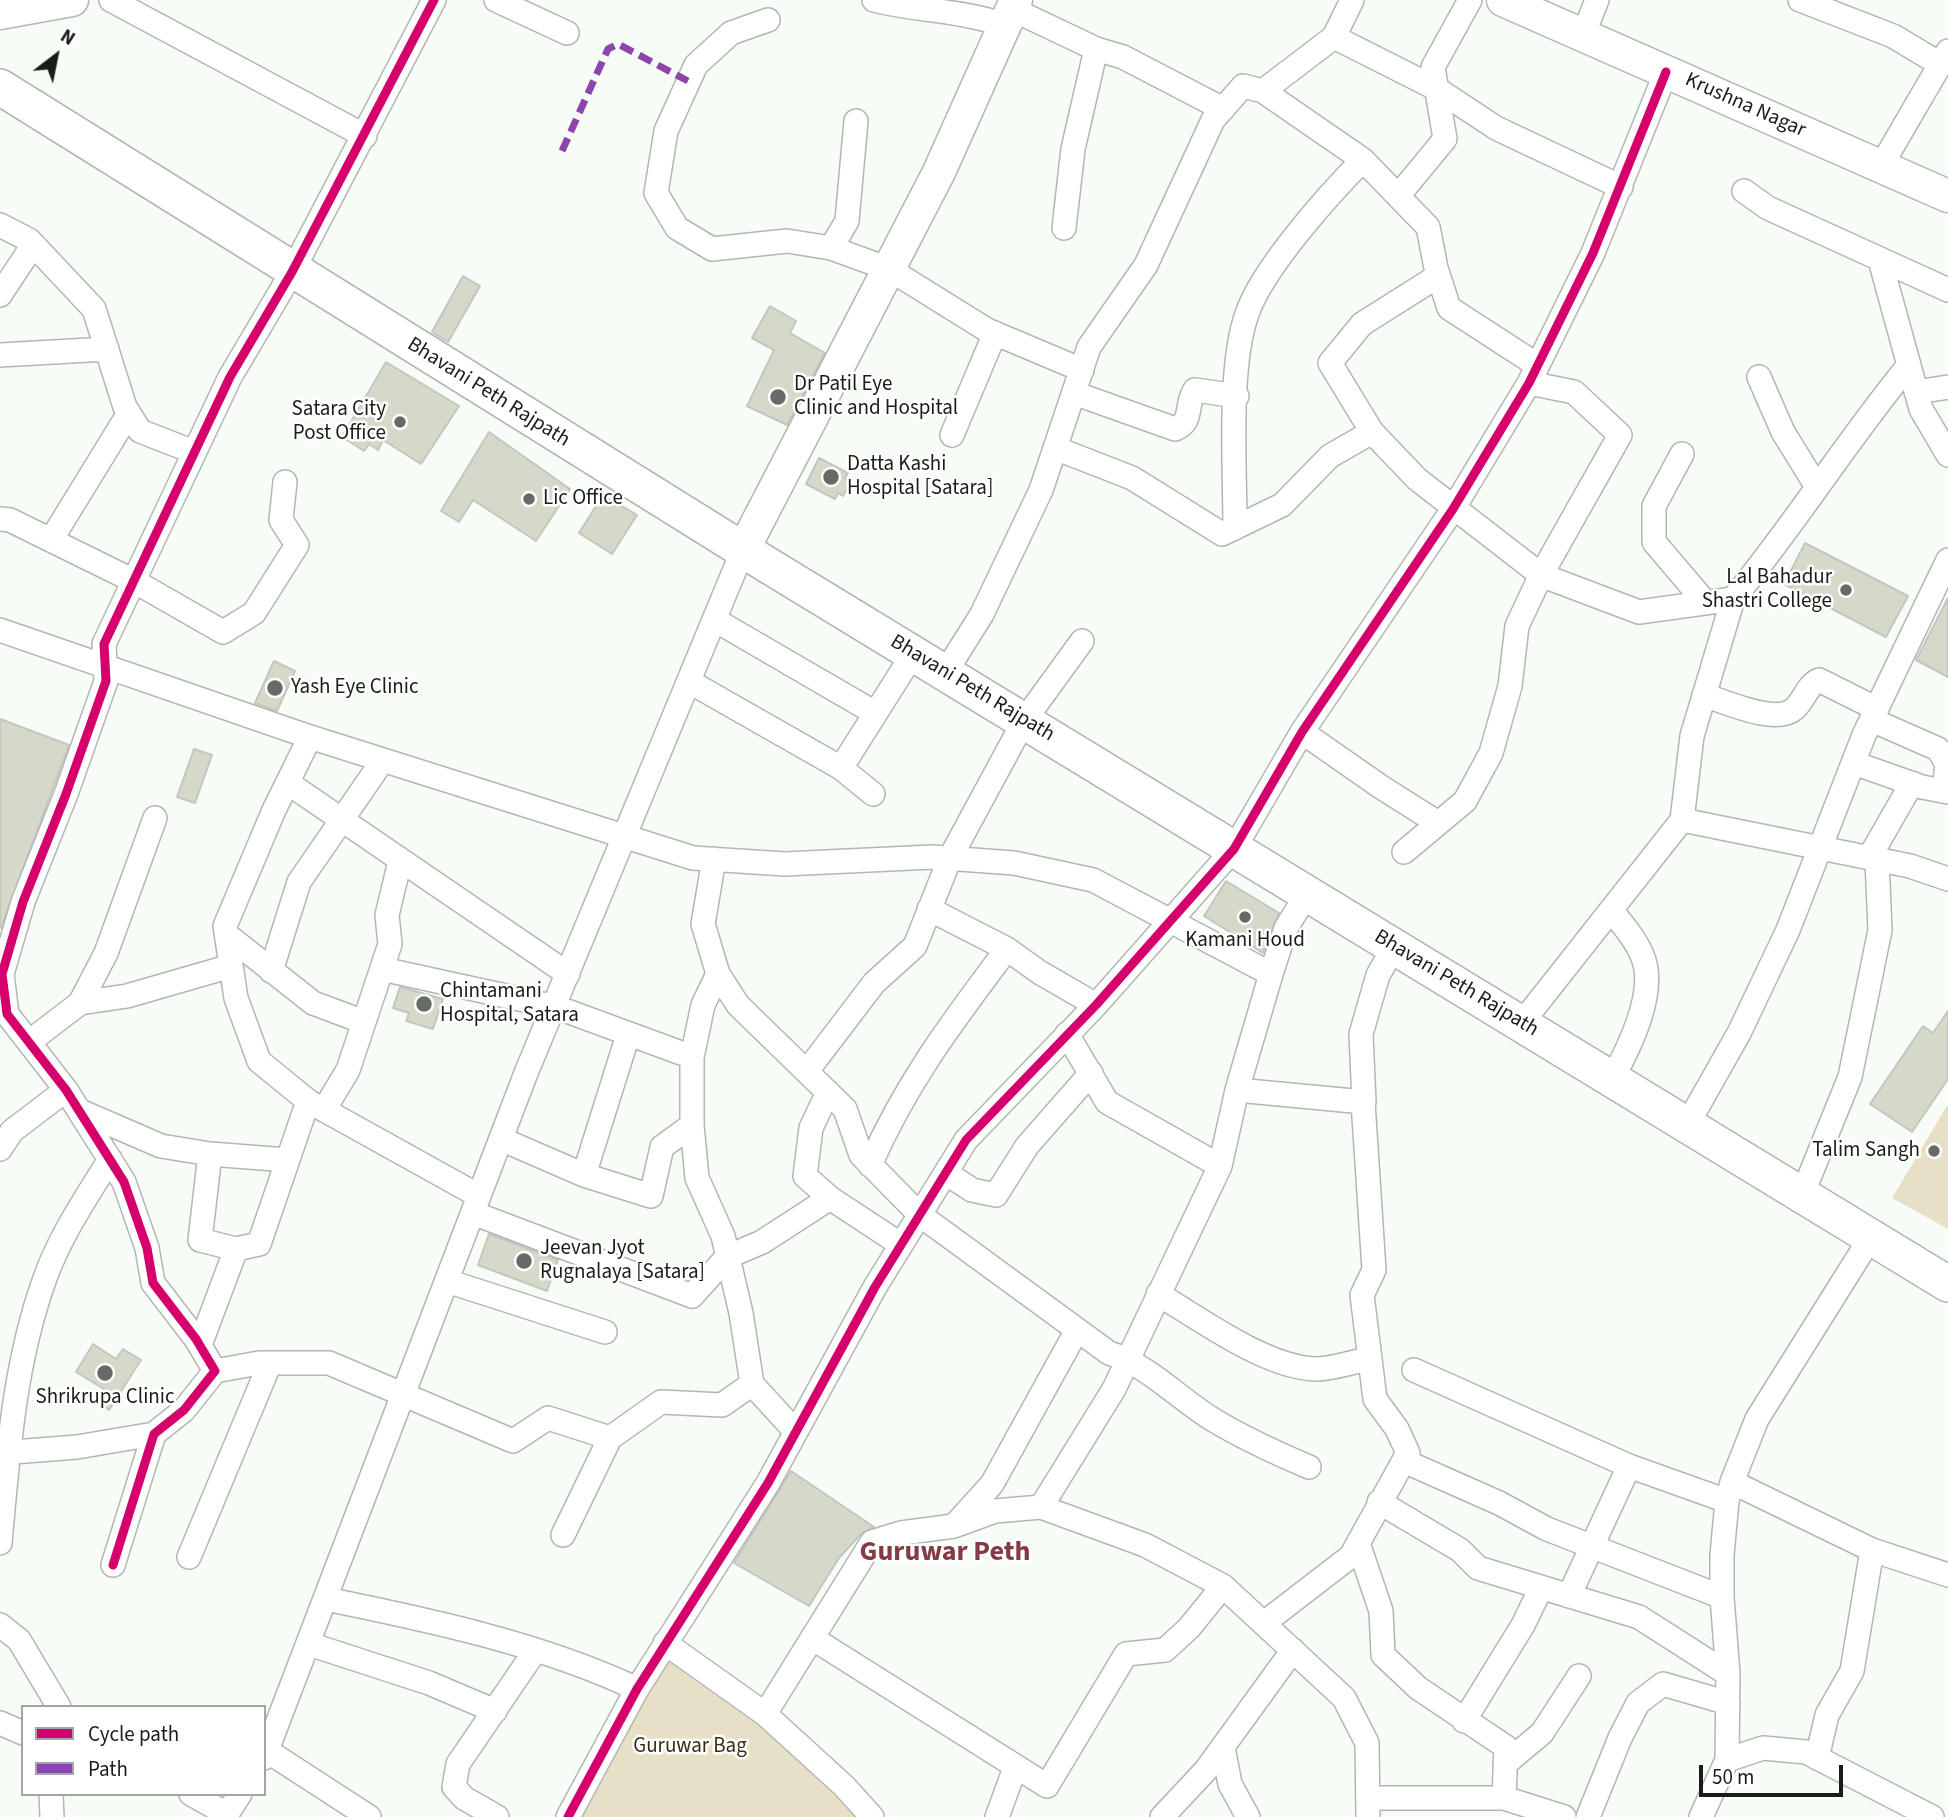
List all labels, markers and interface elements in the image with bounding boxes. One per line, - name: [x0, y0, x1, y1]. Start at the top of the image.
- north arrow: [21, 21, 91, 91]
- text: N: [55, 23, 80, 53]
- street label: Krushna Nagar: [1681, 68, 1809, 144]
- street label: Bhavani Peth Rajpath: [402, 333, 574, 453]
- place label: Dr Patil Eye Clinic and Hospital: [794, 372, 958, 422]
- marker: Dr Patil Eye Clinic and Hospital: [768, 387, 788, 407]
- place label: Satara City Post Office: [292, 397, 386, 447]
- marker: Satara City Post Office: [392, 414, 408, 430]
- place label: Datta Kashi Hospital [Satara]: [847, 452, 993, 502]
- marker: Datta Kashi Hospital [Satara]: [821, 467, 841, 487]
- place label: Lic Office: [543, 486, 623, 512]
- marker: Lic Office: [521, 491, 537, 507]
- place label: Lal Bahadur Shastri College: [1702, 565, 1832, 615]
- marker: Lal Bahadur Shastri College: [1838, 582, 1854, 598]
- street label: Bhavani Peth Rajpath: [885, 630, 1059, 748]
- place label: Yash Eye Clinic: [291, 675, 419, 701]
- marker: Yash Eye Clinic: [265, 678, 285, 698]
- marker: Kamani Houd: [1237, 909, 1253, 925]
- street label: Bhavani Peth Rajpath: [1369, 925, 1543, 1043]
- place label: Kamani Houd: [1185, 928, 1305, 954]
- place label: Chintamani Hospital, Satara: [440, 979, 579, 1029]
- marker: Chintamani Hospital, Satara: [414, 994, 434, 1014]
- place label: Talim Sangh: [1812, 1138, 1920, 1164]
- marker: Talim Sangh: [1926, 1143, 1942, 1159]
- place label: Jeevan Jyot Rugnalaya [Satara]: [540, 1236, 705, 1286]
- marker: Jeevan Jyot Rugnalaya [Satara]: [514, 1251, 534, 1271]
- marker: Shrikrupa Clinic: [95, 1363, 115, 1383]
- place label: Shrikrupa Clinic: [35, 1385, 175, 1411]
- district label: Guruwar Peth: [860, 1537, 1030, 1571]
- legend: [21, 1705, 266, 1796]
- text: Cycle path: [88, 1719, 179, 1749]
- park label: Guruwar Bag: [633, 1734, 747, 1760]
- scale bar: [1703, 1750, 1846, 1794]
- text: Path: [88, 1754, 128, 1784]
- text: 50 m: [1712, 1762, 1754, 1792]

